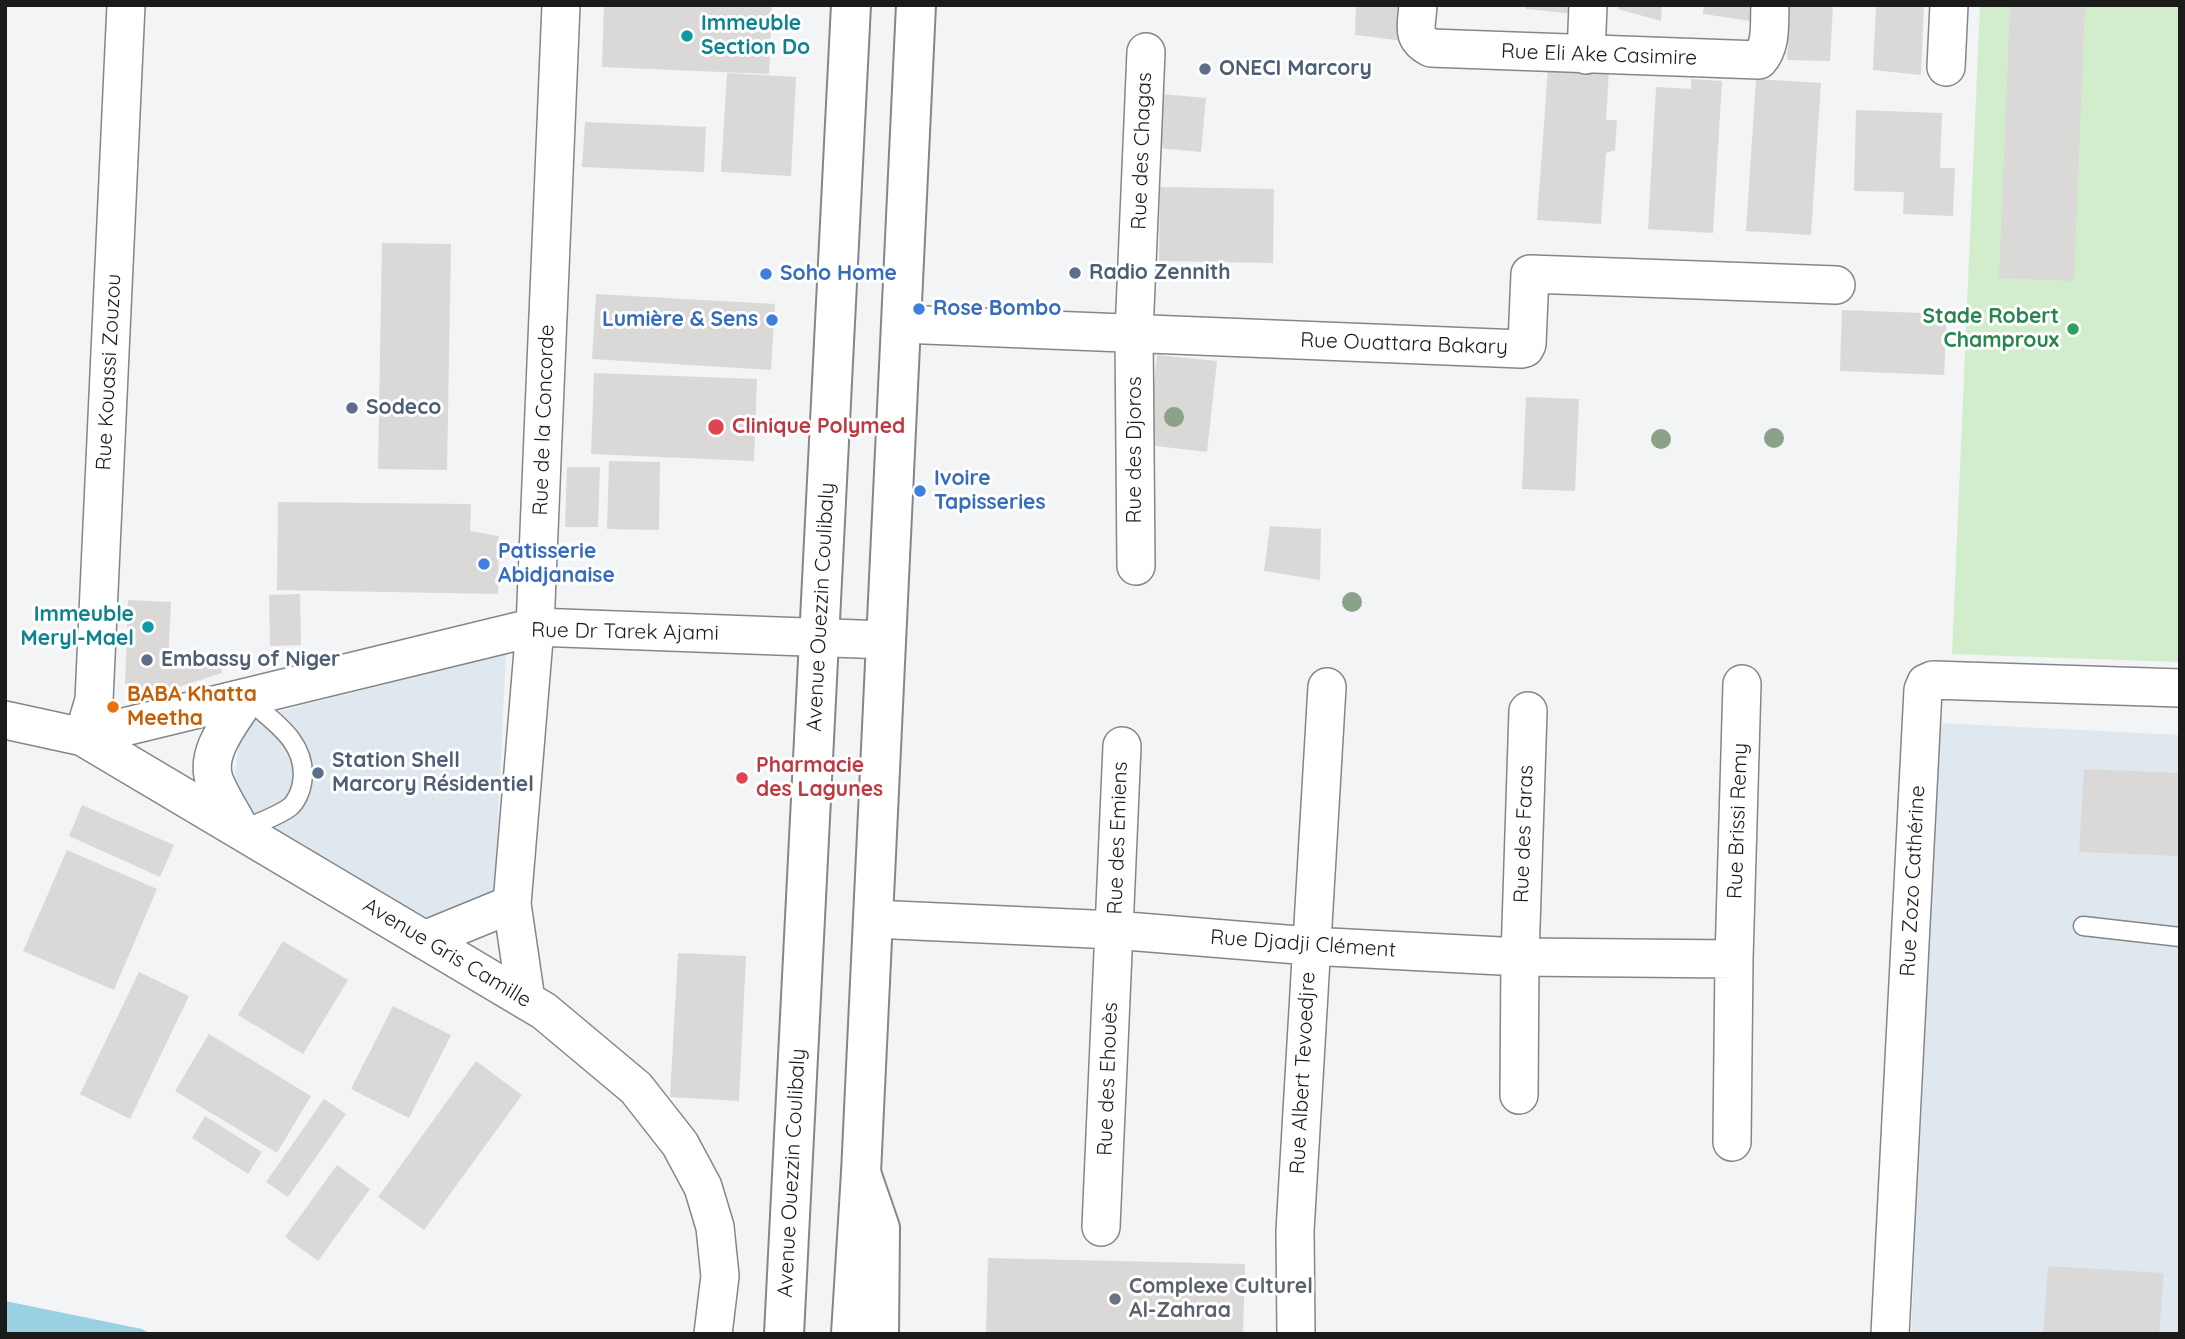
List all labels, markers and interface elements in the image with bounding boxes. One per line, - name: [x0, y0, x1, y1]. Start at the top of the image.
- place label: Immeuble Section Do: [701, 11, 810, 61]
- marker: Immeuble Section Do: [679, 28, 695, 44]
- street label: Rue Eli Ake Casimire: [1500, 39, 1698, 71]
- place label: ONECI Marcory: [1219, 56, 1372, 82]
- marker: ONECI Marcory: [1197, 61, 1213, 77]
- street label: Rue des Chagas: [1127, 72, 1157, 230]
- place label: Radio Zennith: [1089, 260, 1231, 286]
- place label: Soho Home: [780, 261, 897, 287]
- marker: Radio Zennith: [1067, 265, 1083, 281]
- marker: Soho Home: [758, 266, 774, 282]
- street label: Rue Kouassi Zouzou: [91, 273, 127, 471]
- place label: Rose Bombo: [933, 296, 1061, 322]
- marker: Rose Bombo: [911, 301, 927, 317]
- place label: Stade Robert Champroux: [1923, 304, 2059, 354]
- place label: Lumière & Sens: [602, 307, 758, 333]
- marker: Lumière & Sens: [764, 312, 780, 328]
- marker: Stade Robert Champroux: [2065, 321, 2081, 337]
- street label: Rue de la Concorde: [528, 324, 560, 516]
- street label: Rue Ouattara Bakary: [1300, 328, 1508, 360]
- street label: Rue des Djoros: [1122, 376, 1148, 524]
- place label: Sodeco: [366, 395, 441, 421]
- marker: Sodeco: [344, 400, 360, 416]
- place label: Clinique Polymed: [732, 414, 905, 440]
- marker: Clinique Polymed: [706, 417, 726, 437]
- place label: Ivoire Tapisseries: [934, 466, 1046, 516]
- street label: Avenue Ouezzin Coulibaly: [802, 482, 840, 732]
- marker: Ivoire Tapisseries: [912, 483, 928, 499]
- place label: Patisserie Abidjanaise: [498, 539, 615, 589]
- marker: Patisserie Abidjanaise: [476, 556, 492, 572]
- place label: Immeuble Meryl-Mael: [21, 602, 134, 652]
- street label: Rue Dr Tarek Ajami: [531, 618, 719, 646]
- marker: Immeuble Meryl-Mael: [140, 619, 156, 635]
- place label: Embassy of Niger: [161, 647, 340, 673]
- marker: Embassy of Niger: [139, 652, 155, 668]
- place label: BABA Khatta Meetha: [127, 682, 257, 732]
- marker: BABA Khatta Meetha: [105, 699, 121, 715]
- street label: Rue Brissi Remy: [1723, 742, 1753, 900]
- place label: Station Shell Marcory Résidentiel: [332, 748, 534, 798]
- place label: Pharmacie des Lagunes: [756, 753, 883, 803]
- street label: Rue des Emiens: [1103, 761, 1133, 915]
- marker: Station Shell Marcory Résidentiel: [310, 765, 326, 781]
- street label: Rue des Faras: [1509, 765, 1539, 903]
- marker: Pharmacie des Lagunes: [734, 770, 750, 786]
- street label: Rue Zozo Cathérine: [1895, 785, 1931, 977]
- street label: Avenue Gris Camille: [358, 893, 536, 1013]
- street label: Rue Djadji Clément: [1209, 925, 1397, 963]
- street label: Rue Albert Tevoedjre: [1285, 971, 1321, 1175]
- street label: Rue des Ehouès: [1093, 1002, 1123, 1156]
- street label: Avenue Ouezzin Coulibaly: [773, 1048, 811, 1298]
- place label: Complexe Culturel Al-Zahraa: [1129, 1274, 1313, 1324]
- marker: Complexe Culturel Al-Zahraa: [1107, 1291, 1123, 1307]

